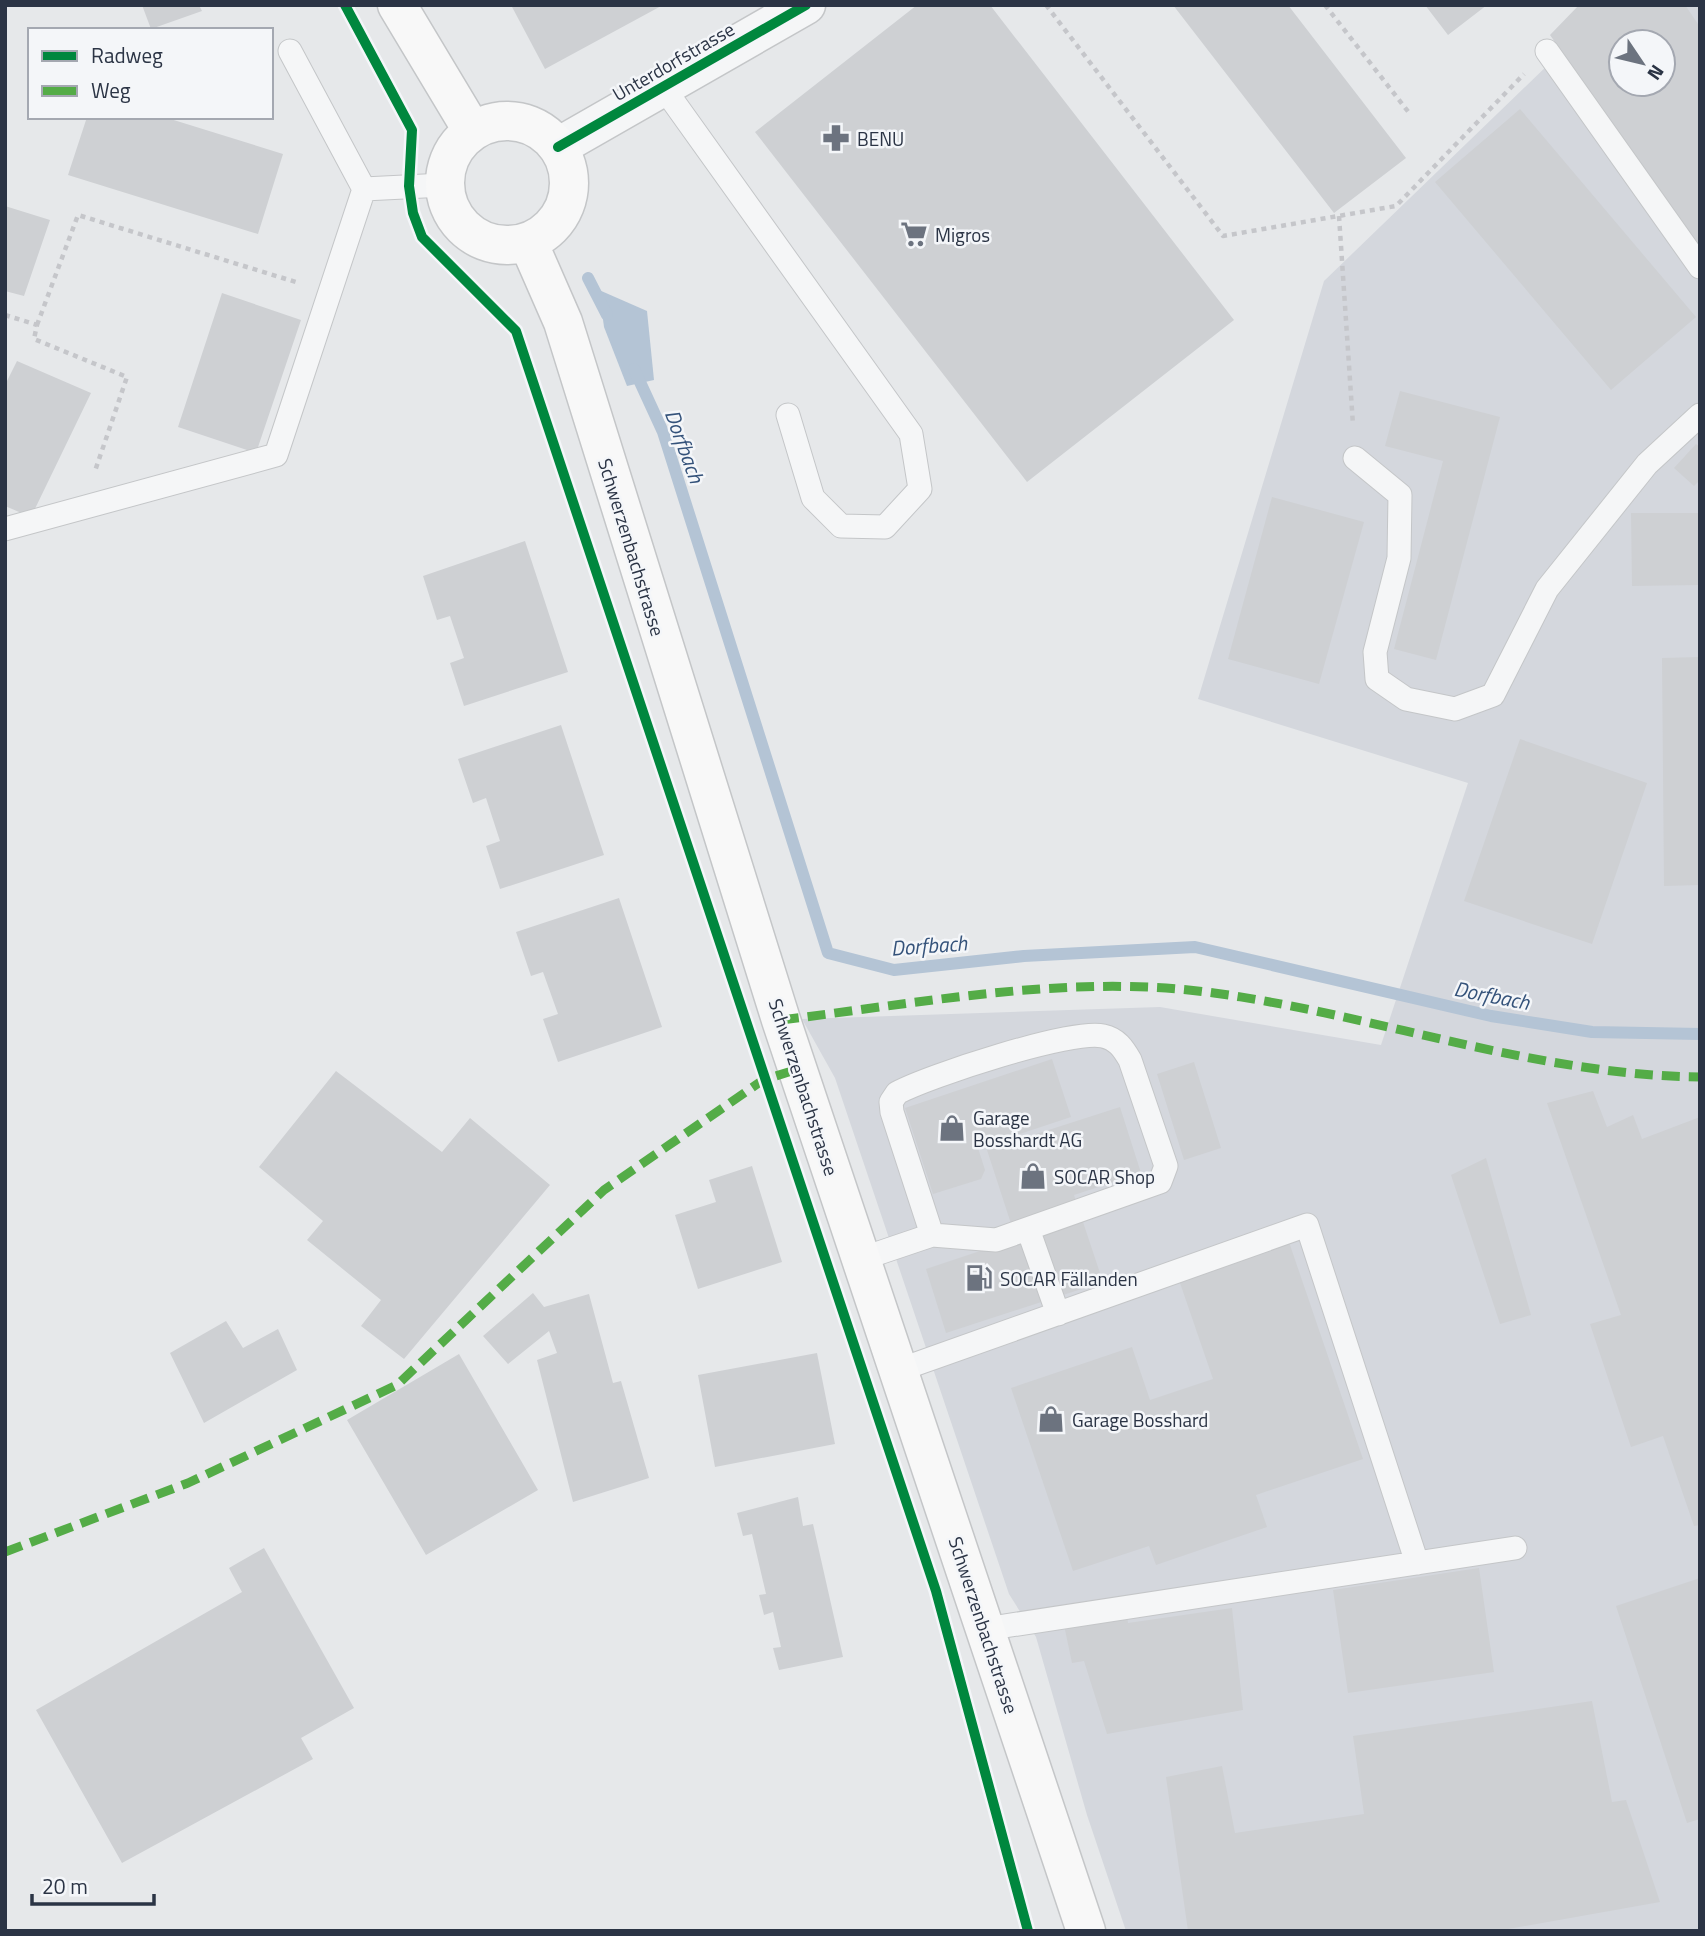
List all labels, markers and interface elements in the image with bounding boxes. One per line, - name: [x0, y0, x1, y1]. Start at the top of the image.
- street label: Unterdorfstrasse: [607, 14, 739, 108]
- legend: [28, 28, 273, 119]
- north arrow: [1607, 28, 1677, 98]
- text: Radweg: [91, 39, 163, 71]
- text: N: [1641, 59, 1672, 87]
- text: Weg: [91, 74, 131, 106]
- pharmacy icon: BENU: [821, 123, 851, 153]
- place label: BENU: [857, 124, 904, 153]
- supermarket icon: Migros: [899, 219, 929, 249]
- place label: Migros: [935, 220, 990, 249]
- water label: Dorfbach: [657, 405, 713, 488]
- street label: Schwerzenbachstrasse: [591, 455, 673, 639]
- water label: Dorfbach: [890, 926, 969, 964]
- water label: Dorfbach: [1452, 972, 1533, 1018]
- street label: Schwerzenbachstrasse: [762, 995, 846, 1179]
- place label: Garage Bosshardt AG: [973, 1103, 1082, 1154]
- shop icon: Garage Bosshardt AG: [937, 1113, 967, 1143]
- shop icon: SOCAR Shop: [1018, 1161, 1048, 1191]
- place label: SOCAR Shop: [1054, 1162, 1155, 1191]
- fuel station icon: SOCAR Fällanden: [964, 1263, 994, 1293]
- place label: SOCAR Fällanden: [1000, 1264, 1138, 1293]
- shop icon: Garage Bosshard: [1036, 1404, 1066, 1434]
- place label: Garage Bosshard: [1072, 1405, 1208, 1434]
- street label: Schwerzenbachstrasse: [942, 1533, 1026, 1717]
- scale bar: [32, 1862, 154, 1906]
- text: 20 m: [42, 1870, 88, 1902]

